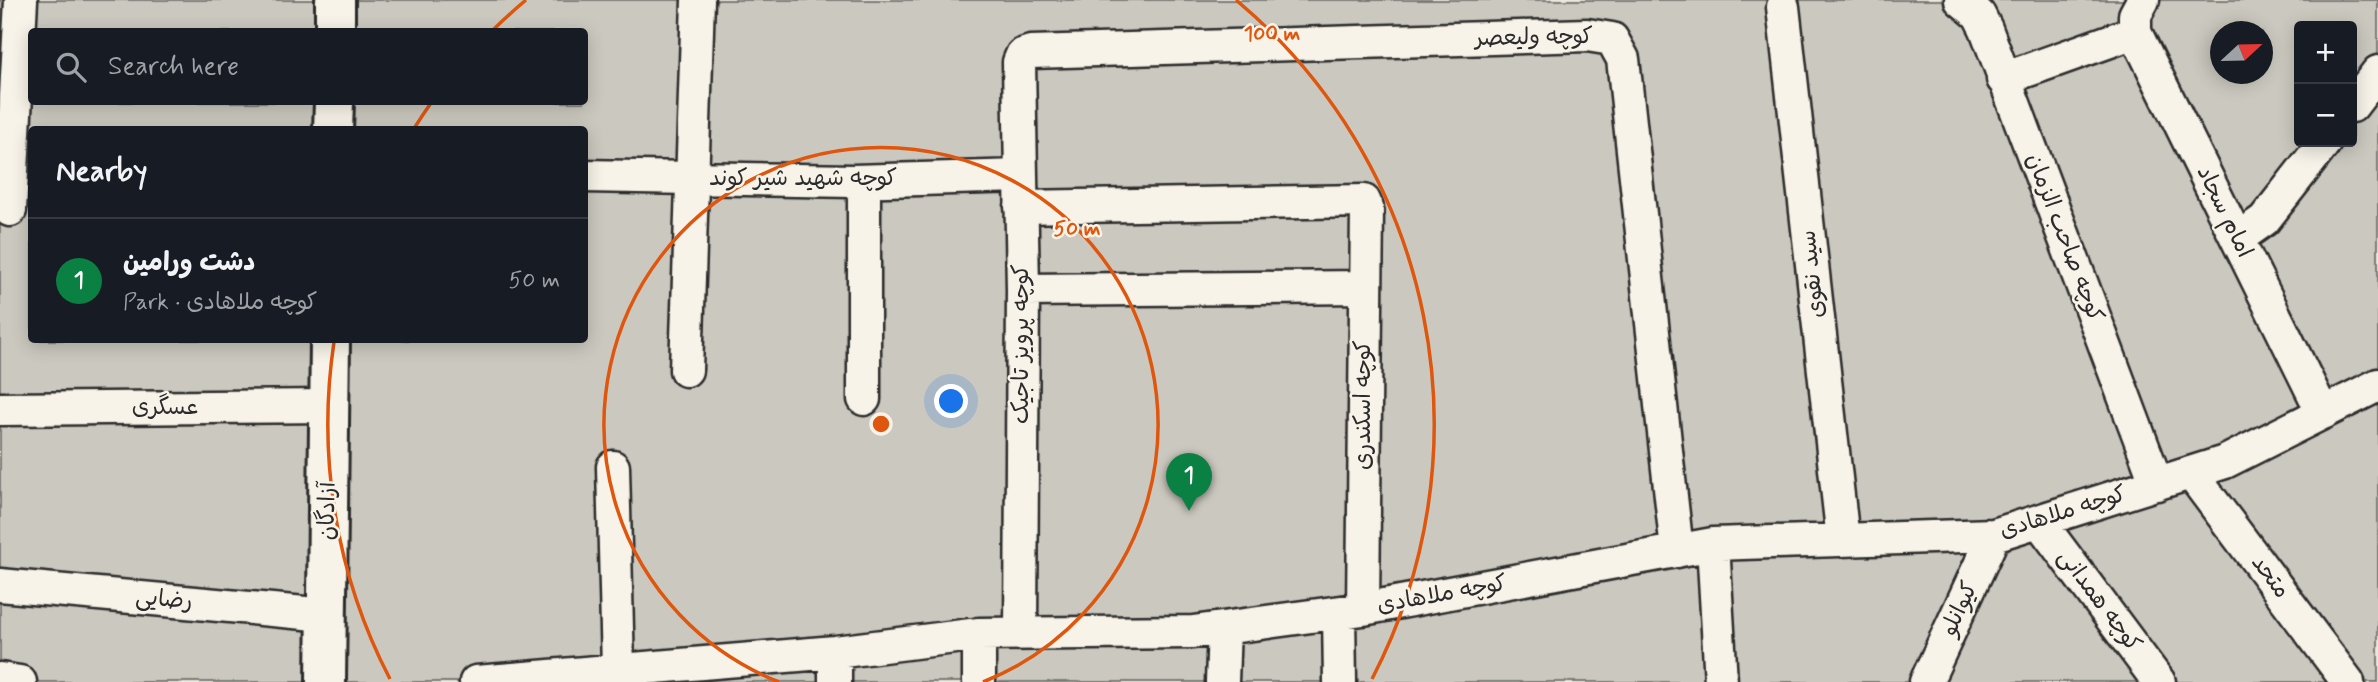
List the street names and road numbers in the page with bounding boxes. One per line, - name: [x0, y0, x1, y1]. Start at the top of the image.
- street label: کوچه ولیعصر: [1473, 22, 1593, 54]
- street label: کوچه صاحب الزمان: [2018, 150, 2110, 327]
- street label: امام سجاد: [2188, 161, 2259, 263]
- street label: کوچه شهید شیر کوند: [709, 164, 897, 194]
- street label: سید نقوی: [1793, 229, 1833, 319]
- street label: کوچه پرویز تاجیک: [1007, 264, 1037, 424]
- street label: کوچه اسکندری: [1349, 340, 1379, 470]
- street label: عسگری: [132, 393, 198, 423]
- street label: کوچه ملاهادی: [1996, 479, 2130, 546]
- street label: آزادگان: [312, 480, 344, 541]
- street label: کوچه همدانی: [2050, 543, 2148, 659]
- street label: متحد: [2244, 549, 2296, 605]
- street label: کوچه ملاهادی: [1375, 569, 1509, 621]
- street label: کیوانلو: [1934, 577, 1986, 642]
- street label: رضایی: [134, 583, 194, 617]

